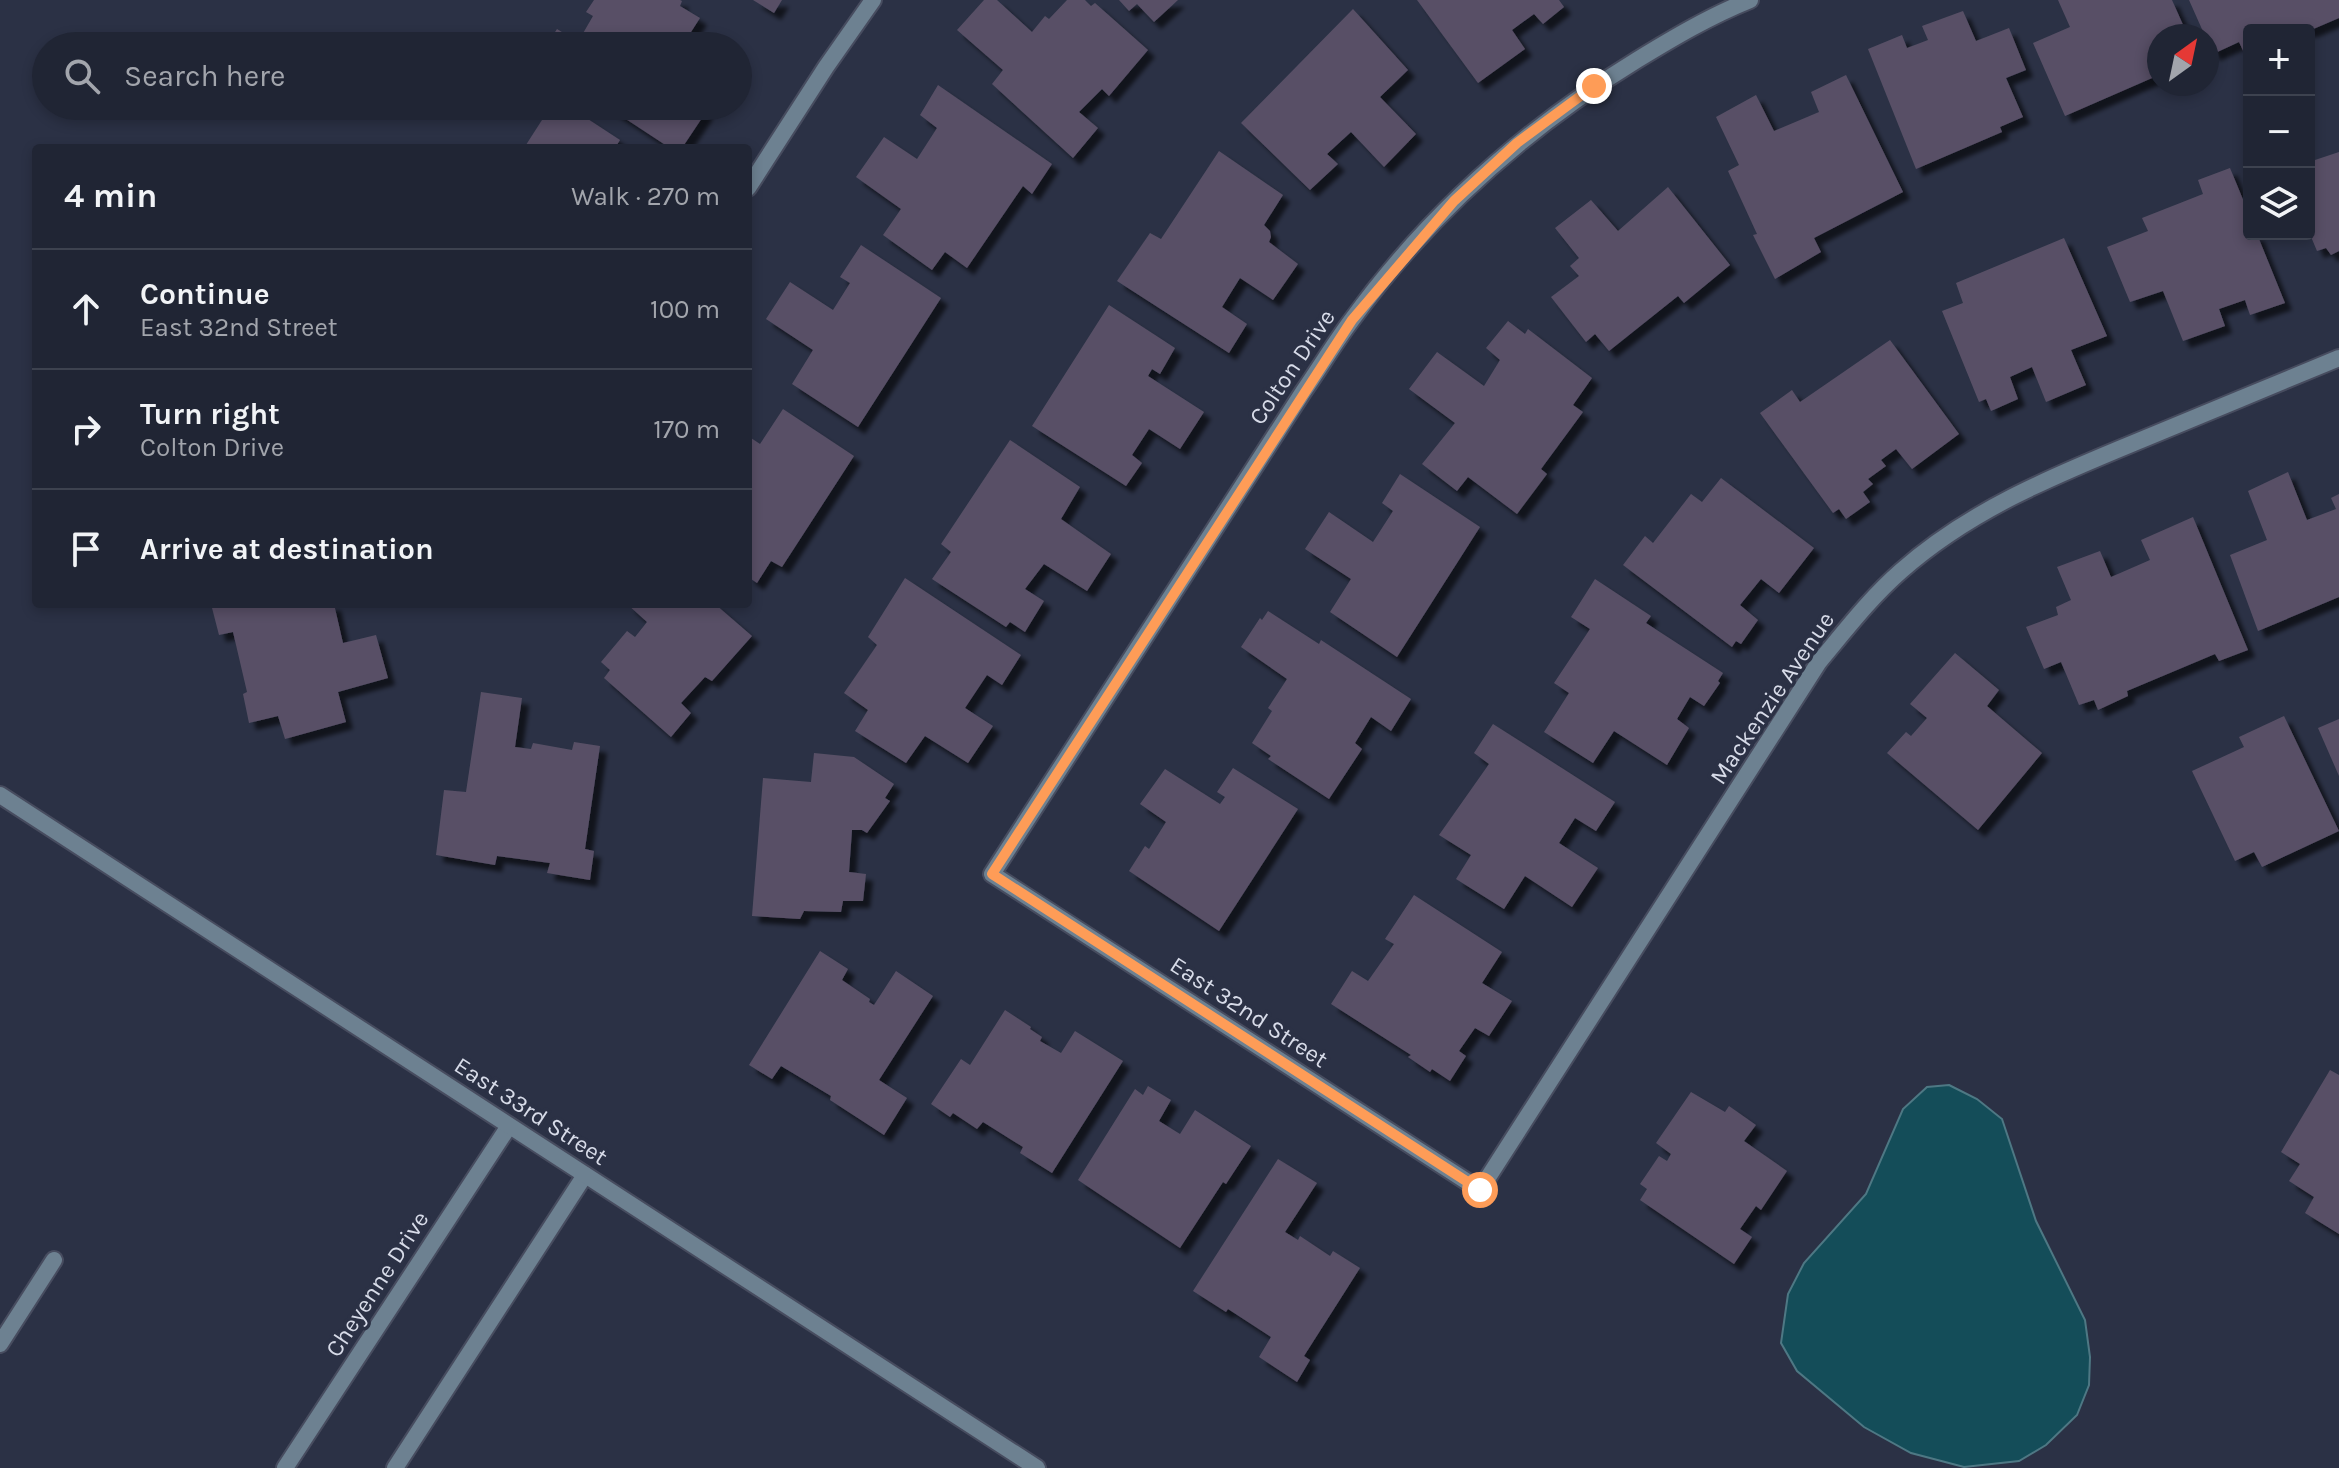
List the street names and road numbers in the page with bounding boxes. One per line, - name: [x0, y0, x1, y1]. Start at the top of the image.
- street label: Colton Drive: [1243, 304, 1341, 430]
- street label: Mackenzie Avenue: [1704, 607, 1840, 789]
- street label: East 32nd Street: [1165, 951, 1333, 1073]
- street label: East 33rd Street: [449, 1051, 613, 1171]
- street label: Cheyenne Drive: [319, 1206, 435, 1362]

